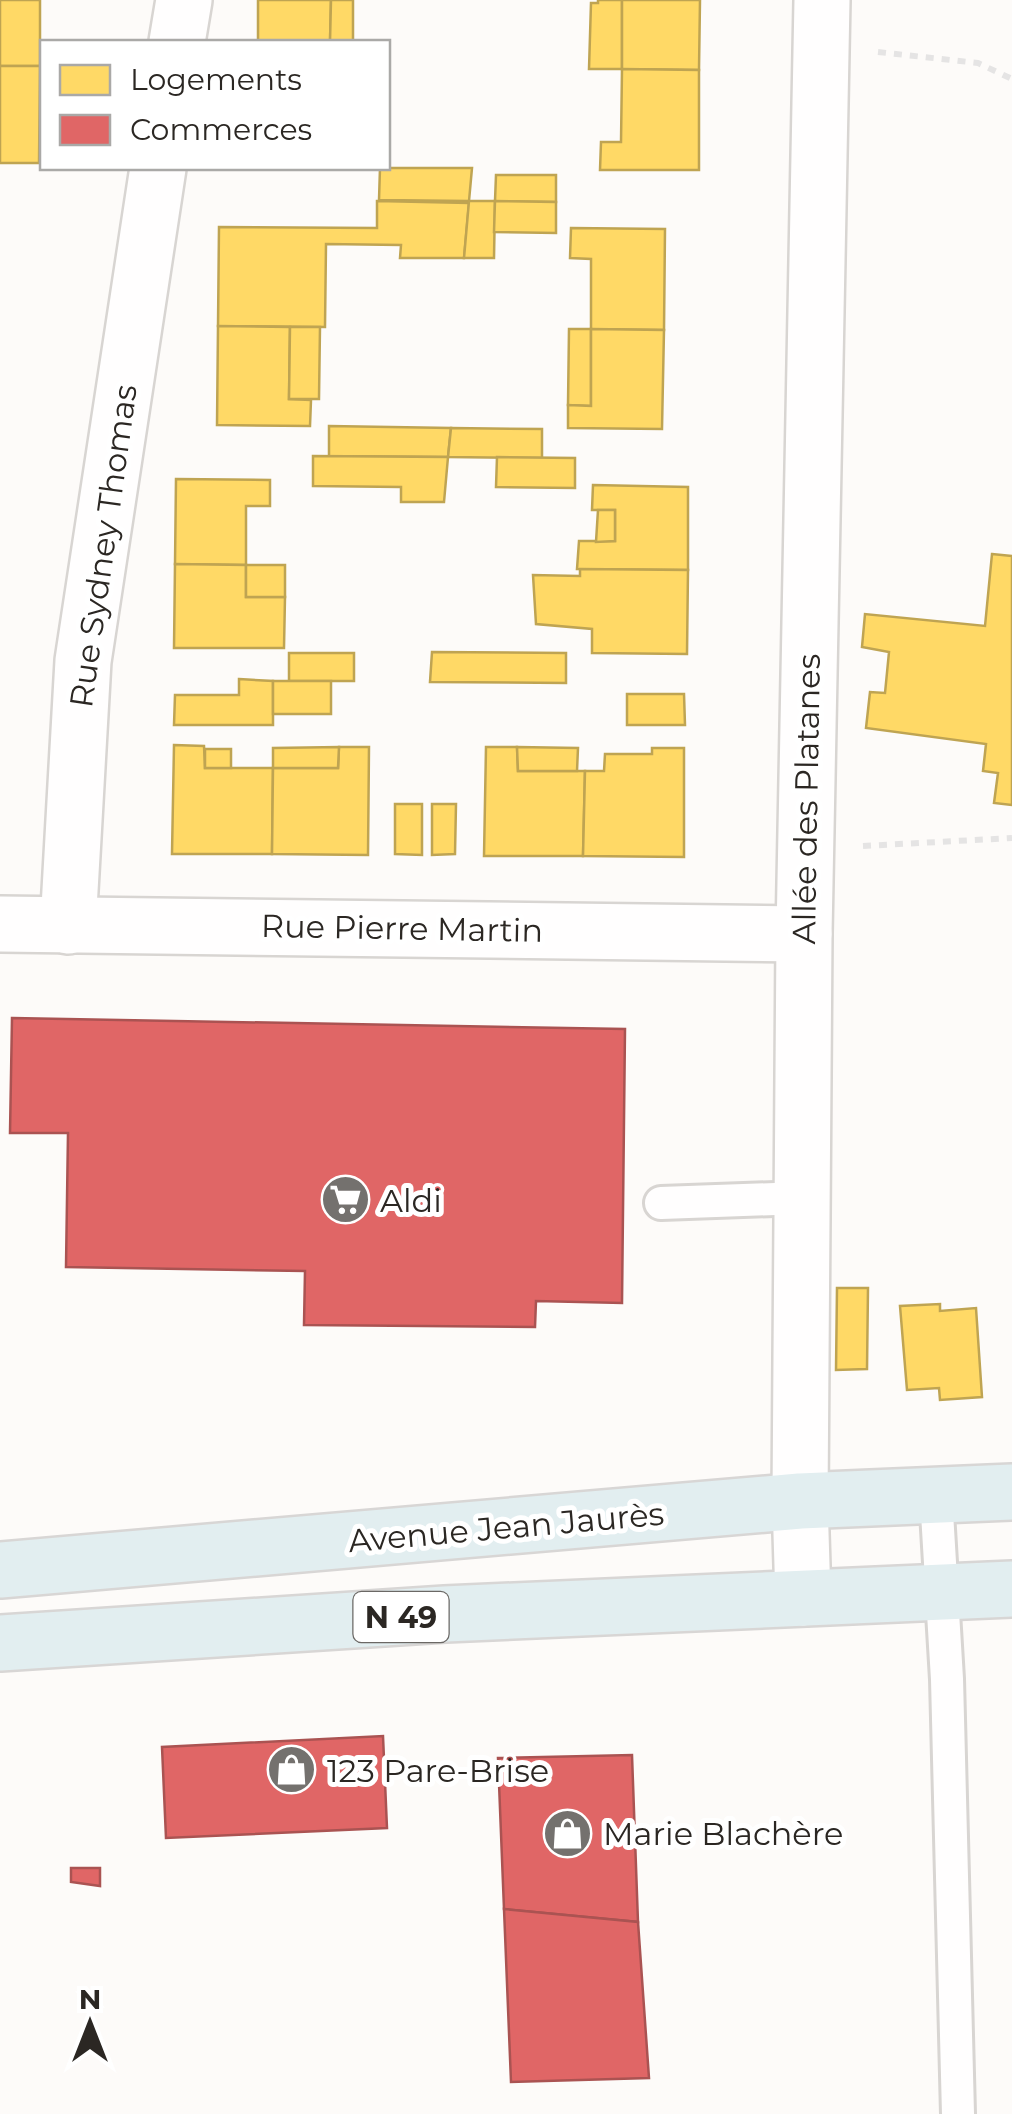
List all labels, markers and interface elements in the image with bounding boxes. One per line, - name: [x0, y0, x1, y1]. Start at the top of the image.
- legend: [40, 40, 390, 170]
- text: Logements: [130, 61, 302, 98]
- text: Commerces: [130, 111, 312, 148]
- street label: Rue Sydney Thomas: [61, 382, 145, 710]
- street label: Allée des Platanes: [784, 653, 828, 945]
- street label: Rue Pierre Martin: [261, 906, 543, 950]
- supermarket icon: Aldi: [319, 1174, 371, 1226]
- place label: Aldi: [380, 1181, 442, 1220]
- street label: Avenue Jean Jaurès: [347, 1494, 665, 1560]
- road number: N 49: [354, 1592, 448, 1642]
- shop icon: 123 Pare-Brise: [266, 1744, 318, 1796]
- place label: 123 Pare-Brise: [327, 1751, 549, 1790]
- shop icon: Marie Blachère: [542, 1807, 594, 1859]
- place label: Marie Blachère: [603, 1814, 843, 1853]
- north arrow: [40, 1974, 140, 2074]
- text: N: [79, 1982, 101, 2016]

